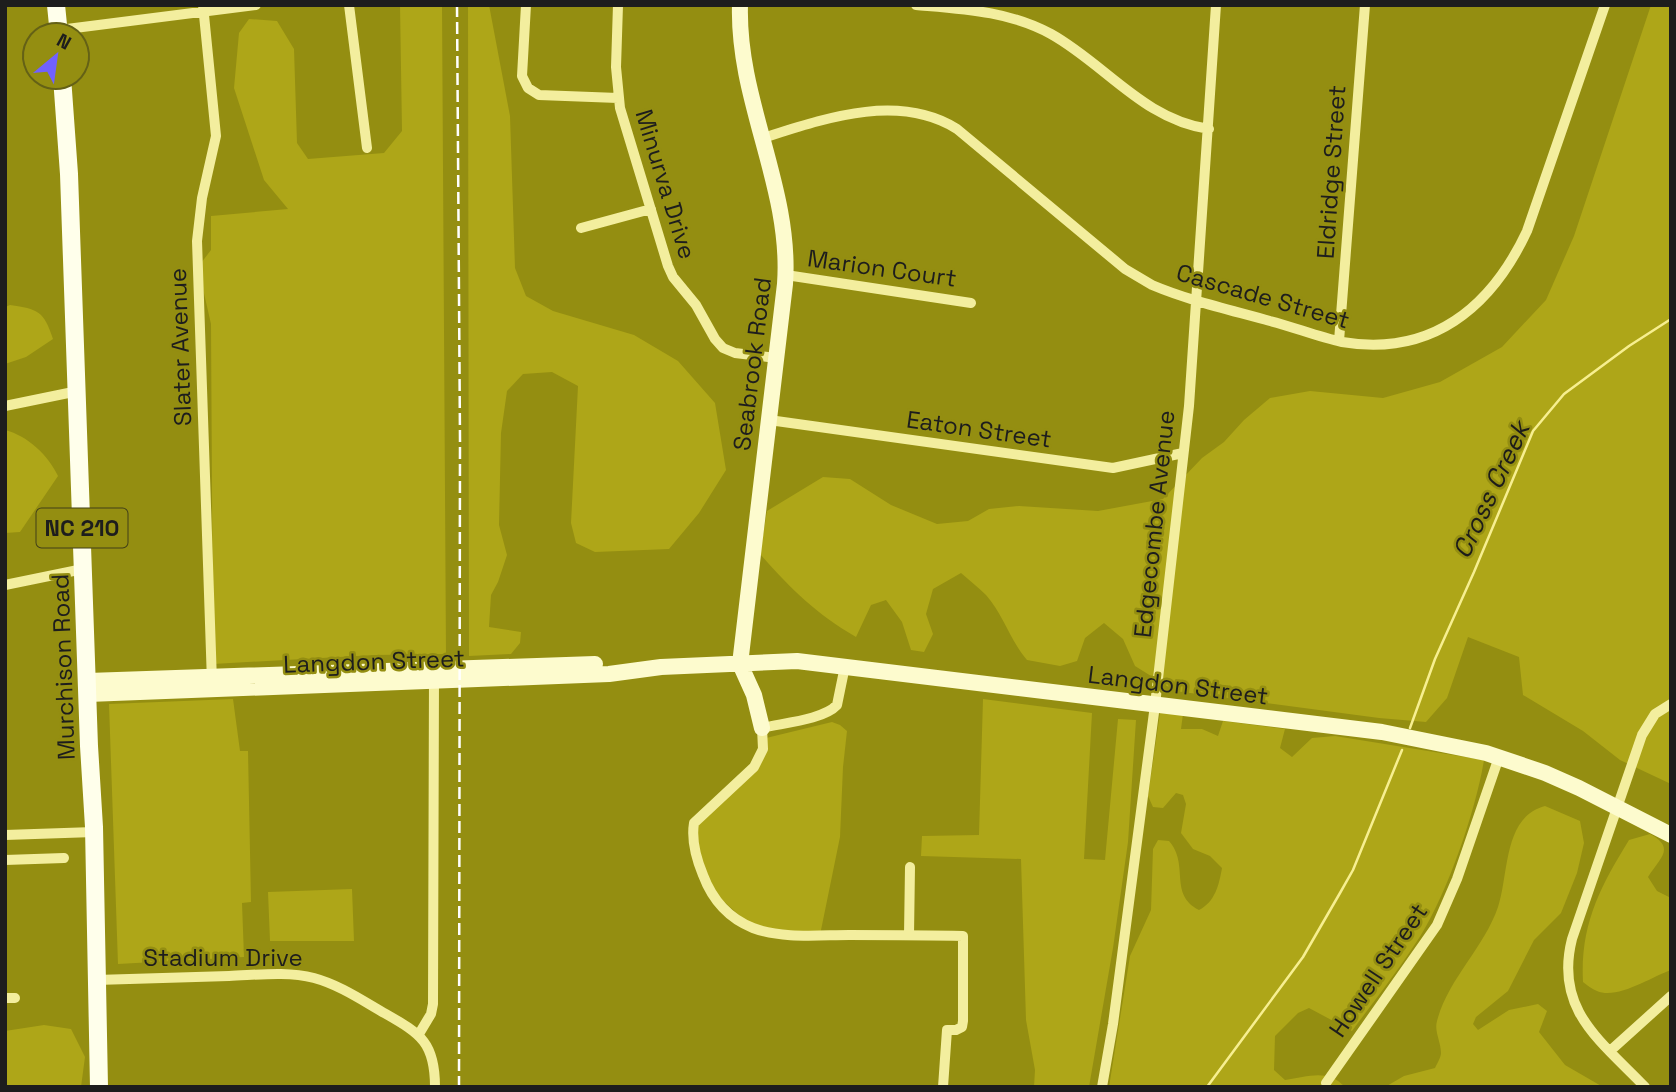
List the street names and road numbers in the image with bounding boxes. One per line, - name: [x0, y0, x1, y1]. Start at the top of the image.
- street label: Eldridge Street: [1309, 84, 1353, 260]
- street label: Minurva Drive: [629, 105, 703, 263]
- street label: Marion Court: [805, 242, 959, 294]
- street label: Cascade Street: [1173, 256, 1353, 336]
- street label: Slater Avenue: [162, 267, 198, 427]
- street label: Seabrook Road: [726, 276, 778, 452]
- street label: Eaton Street: [904, 403, 1054, 455]
- street label: Edgecombe Avenue: [1127, 409, 1181, 639]
- road number: NC 210: [36, 508, 128, 548]
- street label: Murchison Road: [44, 573, 82, 761]
- street label: Langdon Street: [283, 642, 465, 680]
- street label: Langdon Street: [1086, 659, 1270, 711]
- street label: Howell Street: [1322, 897, 1434, 1043]
- street label: Stadium Drive: [143, 942, 303, 973]

